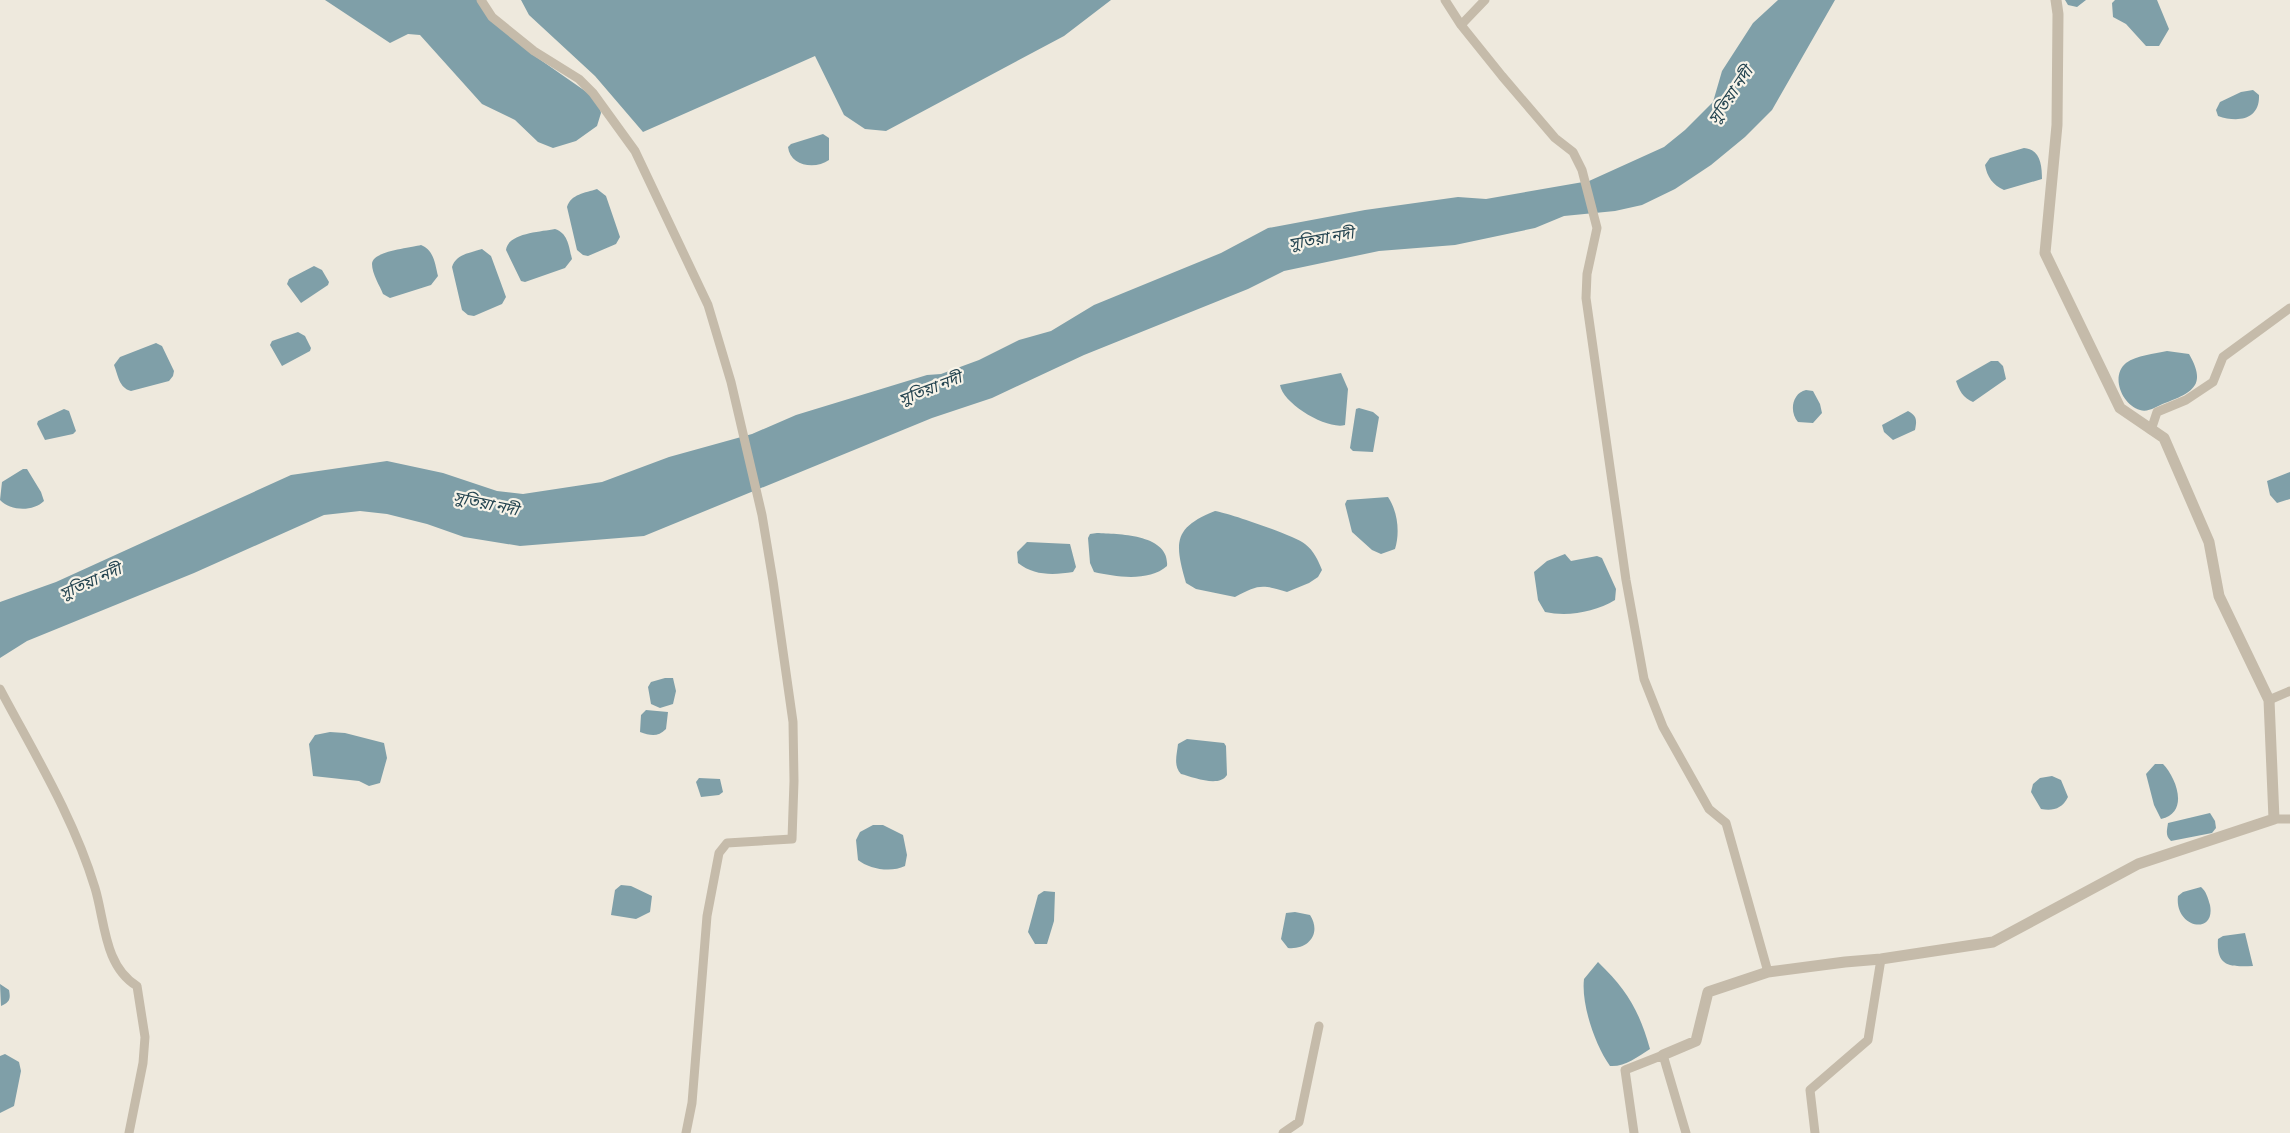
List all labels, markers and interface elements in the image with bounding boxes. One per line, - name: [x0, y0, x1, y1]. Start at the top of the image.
- water label: সুতিয়া নদী: [1702, 59, 1759, 128]
- water label: সুতিয়া নদী: [1287, 221, 1358, 255]
- water label: সুতিয়া নদী: [895, 365, 967, 410]
- water label: সুতিয়া নদী: [452, 485, 523, 521]
- water label: সুতিয়া নদী: [55, 556, 127, 604]

